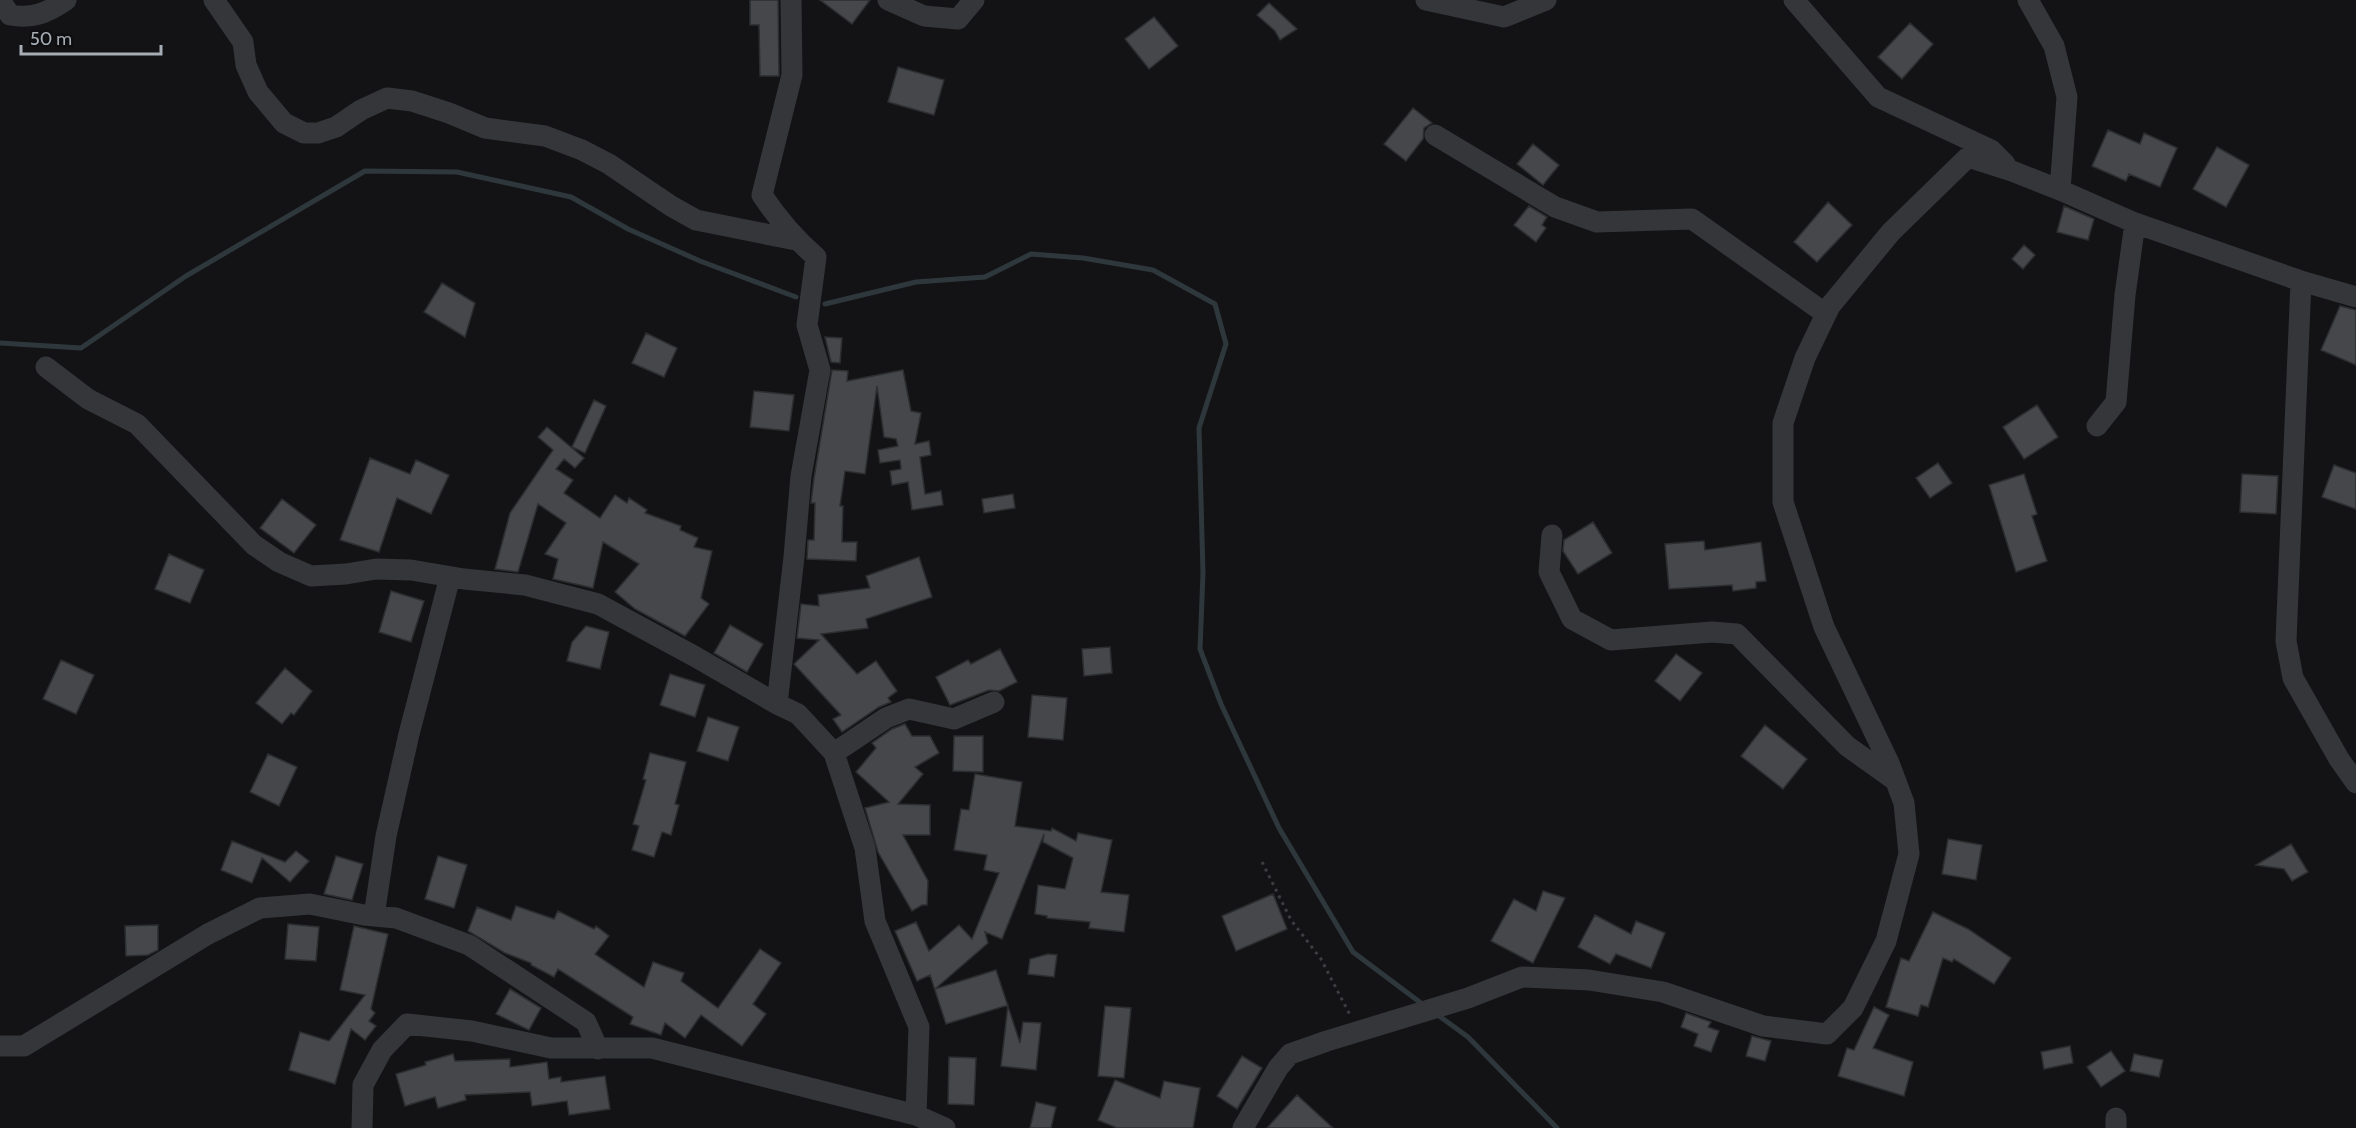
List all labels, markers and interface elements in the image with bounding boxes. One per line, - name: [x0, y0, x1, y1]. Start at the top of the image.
- scale bar: [21, 18, 160, 56]
- text: 50 m: [30, 28, 72, 50]

